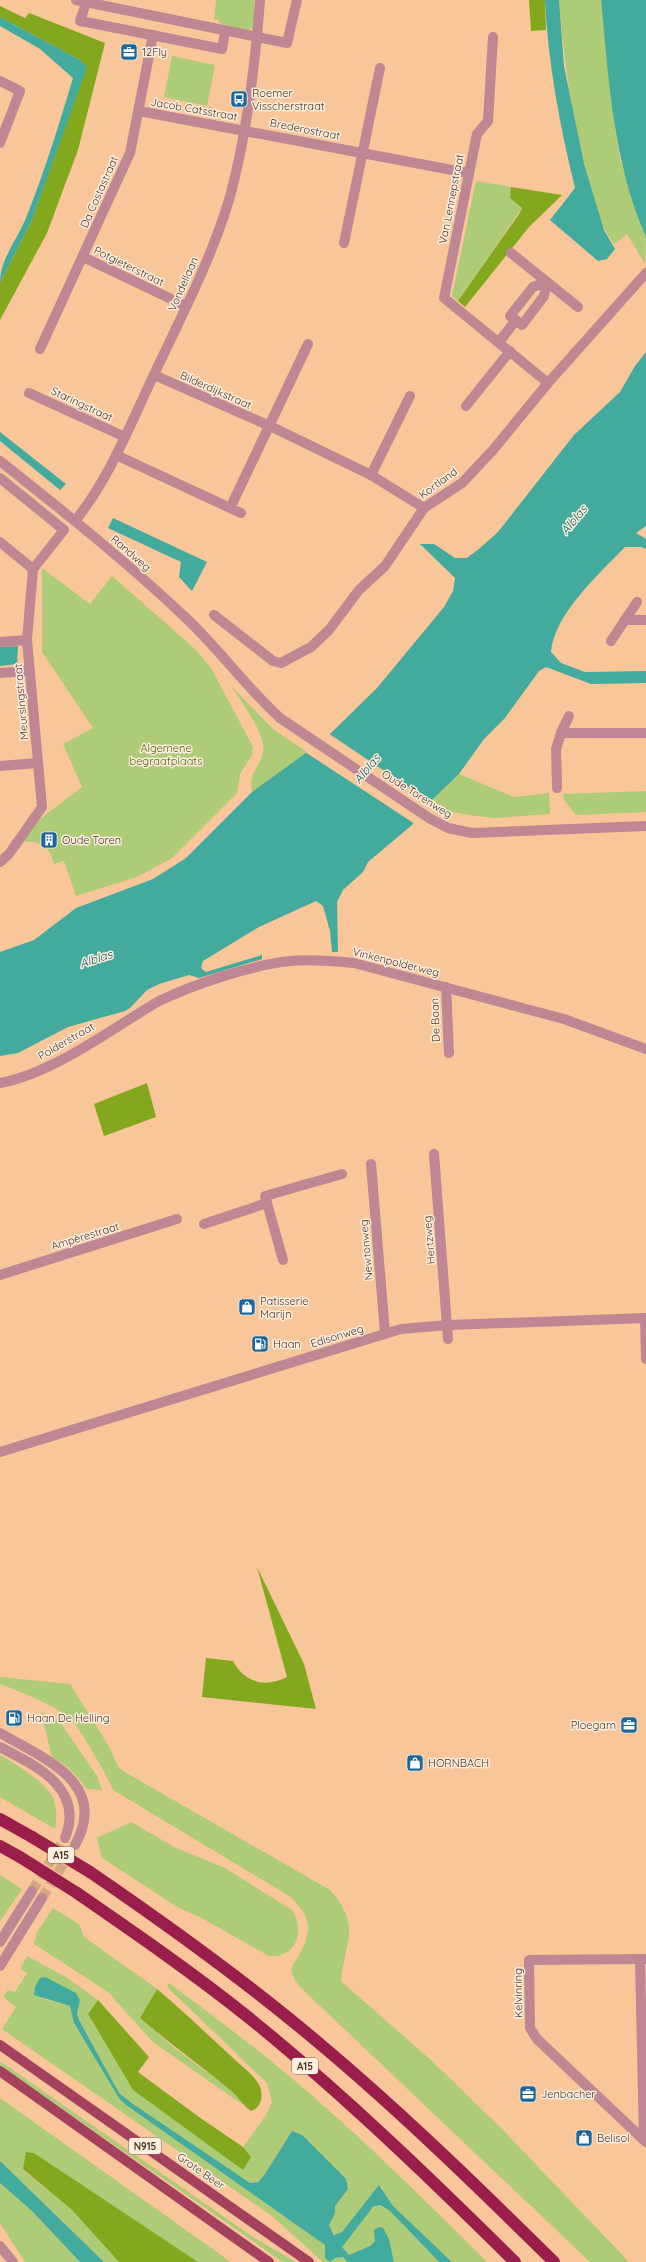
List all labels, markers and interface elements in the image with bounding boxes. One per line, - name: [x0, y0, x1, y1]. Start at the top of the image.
- office icon: 12Fly: [119, 42, 139, 62]
- place label: 12Fly: [142, 45, 167, 59]
- place label: Roemer Visscherstraat: [252, 86, 325, 113]
- bus stop icon: Roemer Visscherstraat: [229, 89, 249, 109]
- street label: Jacob Catsstraat: [149, 94, 239, 124]
- street label: Brederostraat: [269, 115, 341, 143]
- street label: Van Lennepstraat: [435, 153, 467, 245]
- street label: Da Costastraat: [77, 154, 121, 230]
- street label: Potgieterstraat: [92, 243, 167, 289]
- street label: Vondellaan: [165, 255, 201, 313]
- street label: Bilderdijkstraat: [178, 368, 254, 412]
- street label: Staringstraat: [49, 384, 115, 424]
- street label: Kortland: [416, 464, 460, 502]
- water label: Alblas: [557, 501, 591, 537]
- street label: Randweg: [108, 532, 154, 574]
- street label: Meursingstraat: [11, 663, 31, 741]
- park label: Algemene begraafplaats: [130, 741, 202, 768]
- water label: Alblas: [350, 750, 384, 786]
- street label: Oude Torenweg: [379, 767, 455, 821]
- building icon: Oude Toren: [39, 830, 59, 850]
- place label: Oude Toren: [62, 833, 121, 847]
- street label: Vinkenpolderweg: [351, 944, 441, 980]
- water label: Alblas: [78, 946, 115, 971]
- street label: De Baan: [427, 998, 443, 1042]
- street label: Polderstraat: [35, 1019, 97, 1063]
- street label: Hertzweg: [420, 1215, 438, 1265]
- street label: Ampèrestraat: [49, 1219, 121, 1253]
- street label: Newtonweg: [356, 1219, 376, 1281]
- place label: Patisserie Marijn: [260, 1294, 309, 1321]
- shop icon: Patisserie Marijn: [237, 1297, 257, 1317]
- street label: Edisonweg: [309, 1321, 365, 1351]
- fuel station icon: Haan: [250, 1334, 270, 1354]
- place label: Haan: [273, 1337, 301, 1351]
- fuel station icon: Haan De Helling: [4, 1708, 24, 1728]
- place label: Haan De Helling: [27, 1711, 110, 1725]
- office icon: Ploegam: [619, 1715, 639, 1735]
- place label: Ploegam: [571, 1718, 616, 1732]
- shop icon: HORNBACH: [405, 1753, 425, 1773]
- place label: HORNBACH: [428, 1756, 489, 1770]
- road number: A15: [48, 1847, 74, 1863]
- street label: Kelvinring: [511, 1968, 525, 2018]
- road number: A15: [292, 2058, 318, 2074]
- office icon: Jenbacher: [518, 2084, 538, 2104]
- place label: Jenbacher: [541, 2087, 596, 2101]
- shop icon: Belisol: [574, 2128, 594, 2148]
- place label: Belisol: [597, 2131, 630, 2145]
- road number: N915: [129, 2138, 161, 2154]
- street label: Grote Beer: [174, 2149, 228, 2193]

